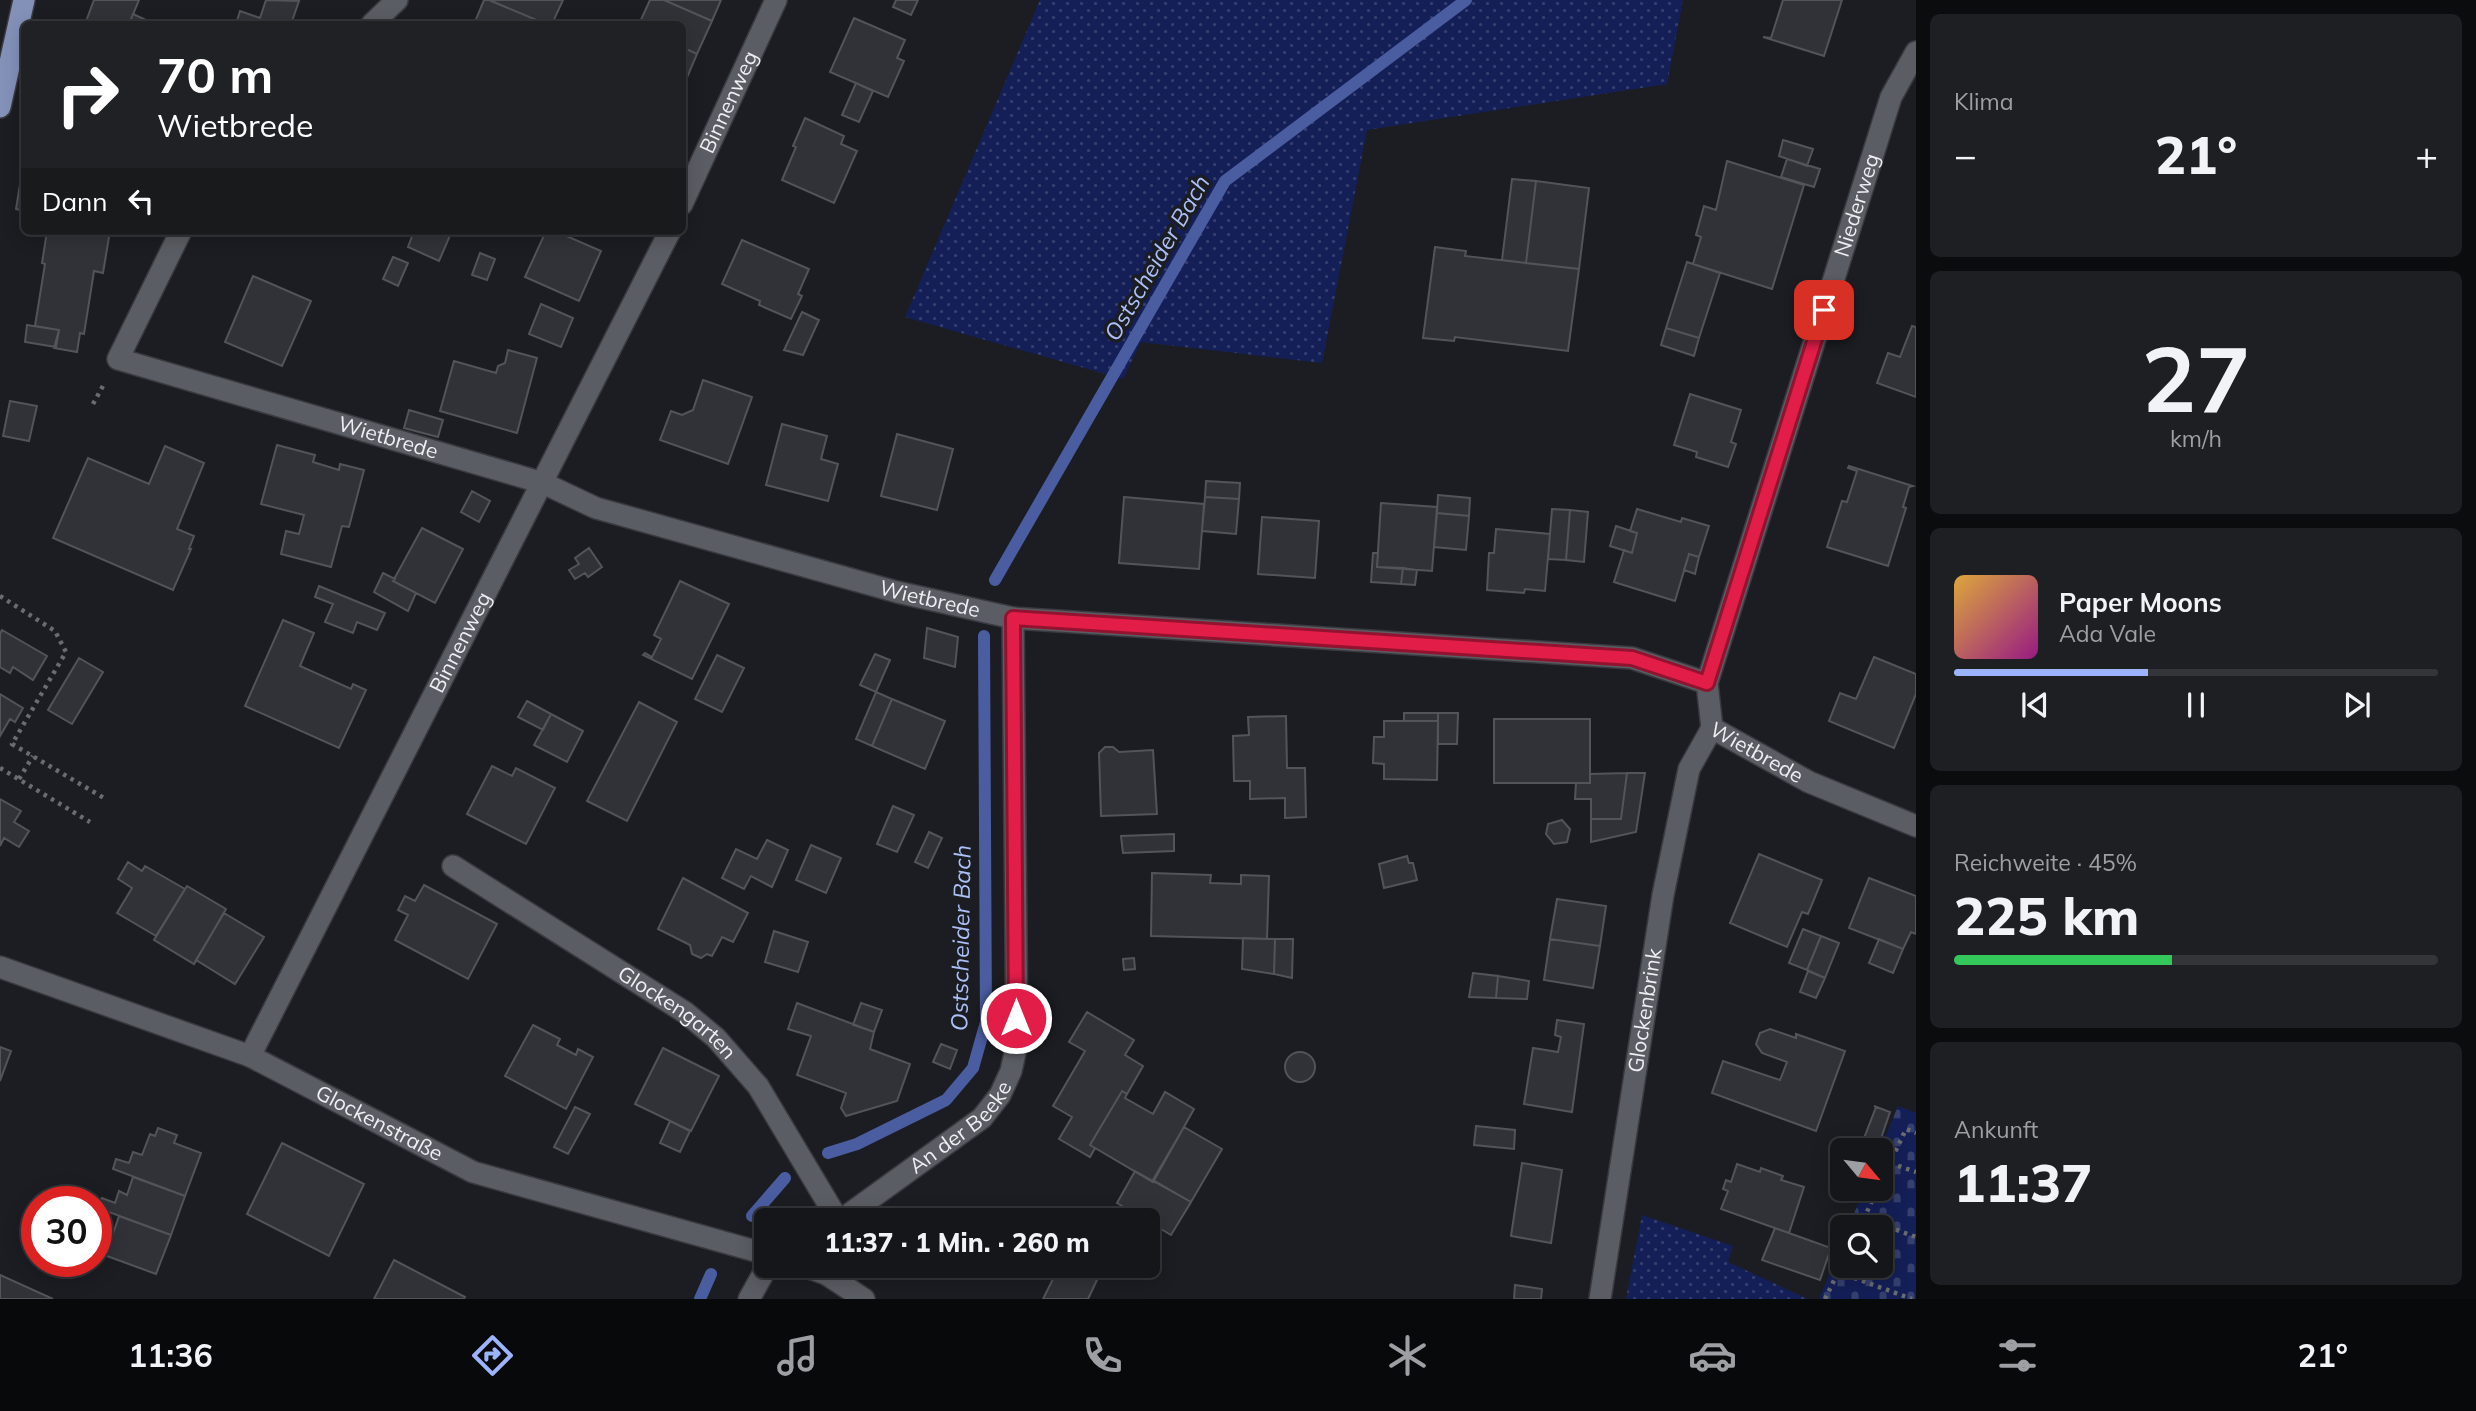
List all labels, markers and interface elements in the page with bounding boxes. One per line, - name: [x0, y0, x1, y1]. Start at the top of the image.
- text: 70 m: [157, 44, 273, 105]
- street label: Binnenweg: [693, 47, 763, 157]
- icon: right: [42, 49, 133, 140]
- text: Klima: [1954, 87, 2014, 116]
- text: Wietbrede: [157, 105, 313, 145]
- text: 21°: [2155, 122, 2237, 187]
- text: −: [1954, 131, 1977, 179]
- text: +: [2415, 131, 2438, 179]
- street label: Niederweg: [1828, 150, 1884, 260]
- water label: Ostscheider Bach: [1097, 170, 1216, 346]
- icon: left: [122, 182, 160, 220]
- text: Dann: [42, 185, 108, 218]
- pin: [1794, 280, 1854, 340]
- icon: arrive: [1805, 291, 1843, 329]
- text: 27: [2141, 321, 2251, 435]
- street label: Wietbrede: [335, 410, 441, 464]
- text: km/h: [2170, 424, 2222, 453]
- street label: Wietbrede: [877, 574, 983, 622]
- text: Paper Moons: [2059, 586, 2222, 619]
- street label: Binnenweg: [423, 587, 496, 697]
- text: Ada Vale: [2059, 619, 2156, 648]
- icon: previous: [2016, 686, 2054, 724]
- icon: pause: [2177, 686, 2215, 724]
- icon: next: [2338, 686, 2376, 724]
- street label: Wietbrede: [1706, 716, 1808, 788]
- water label: Ostscheider Bach: [944, 845, 977, 1031]
- text: Reichweite · 45%: [1954, 848, 2137, 877]
- text: 225 km: [1954, 883, 2139, 948]
- street label: Glockenbrink: [1621, 946, 1667, 1074]
- street label: Glockengarten: [613, 959, 742, 1064]
- position arrow: [979, 981, 1053, 1055]
- street label: An der Beeke: [903, 1077, 1017, 1179]
- street label: Glockenstraße: [312, 1079, 448, 1166]
- text: Ankunft: [1954, 1115, 2038, 1144]
- north arrow: [1830, 1138, 1894, 1200]
- map controls: [1830, 1138, 1893, 1278]
- text: 11:37: [1954, 1150, 2092, 1215]
- speed limit sign: 30: [21, 1186, 112, 1277]
- button: search: [1830, 1215, 1893, 1278]
- text: 11:37 · 1 Min. · 260 m: [824, 1226, 1090, 1259]
- icon: directions: [468, 1331, 517, 1380]
- icon: music: [773, 1331, 822, 1380]
- icon: phone: [1078, 1331, 1127, 1380]
- icon: climate: [1383, 1331, 1432, 1380]
- icon: car: [1688, 1331, 1737, 1380]
- icon: filters: [1993, 1331, 2042, 1380]
- text: 11:36: [128, 1335, 213, 1375]
- text: 21°: [2297, 1335, 2348, 1375]

